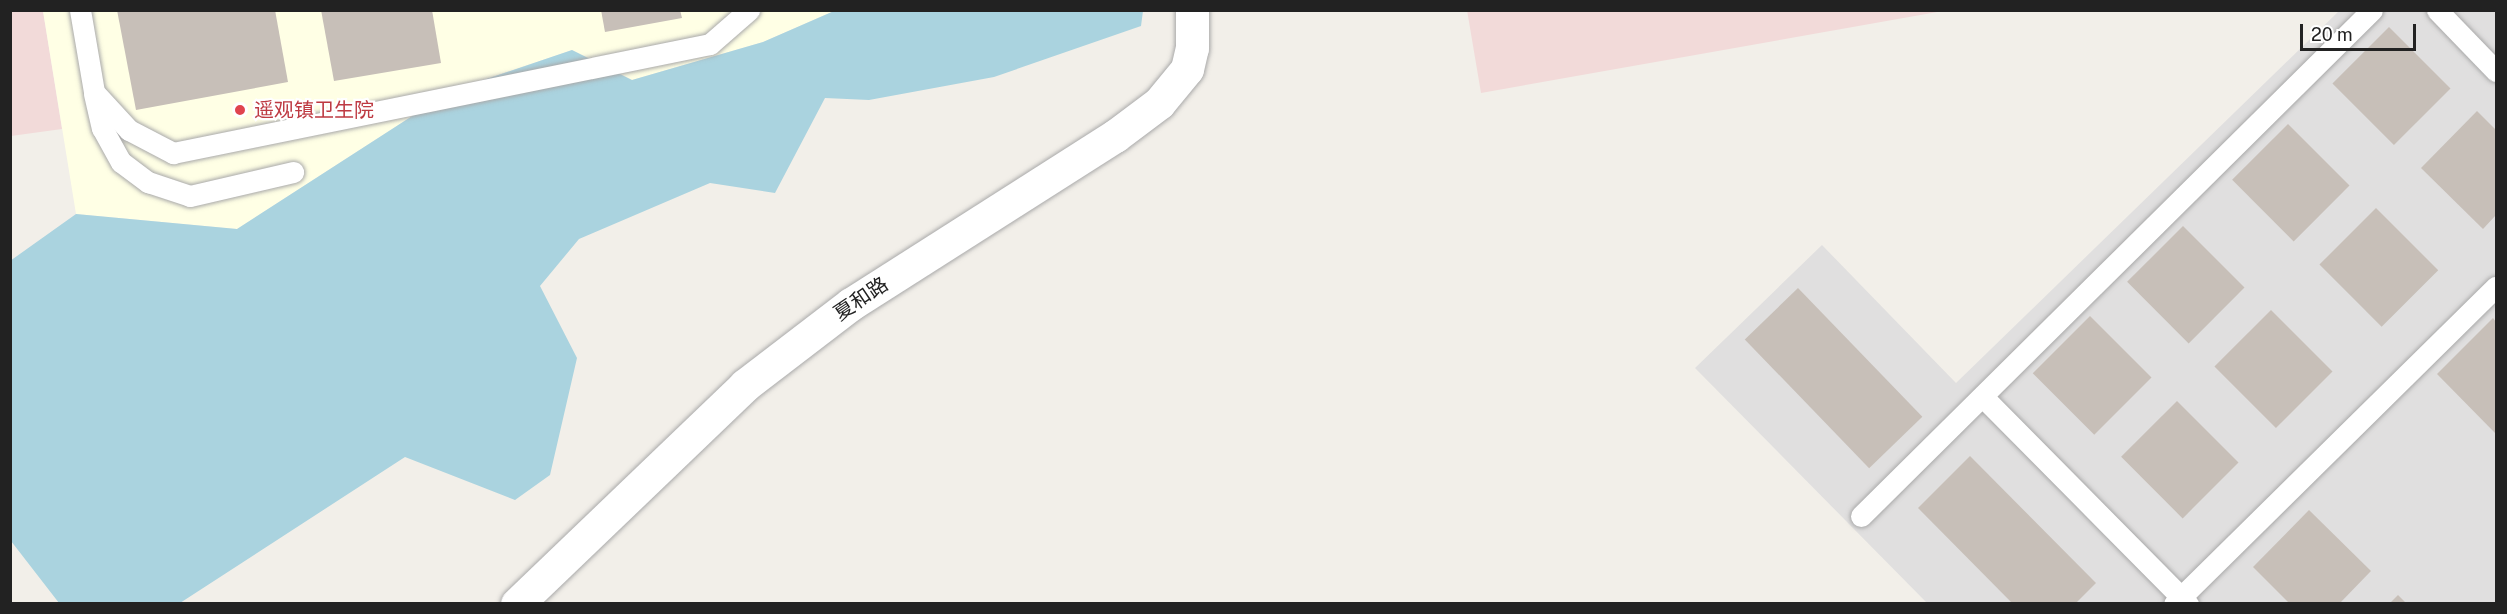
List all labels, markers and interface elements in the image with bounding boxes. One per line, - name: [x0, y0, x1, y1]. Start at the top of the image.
- scale bar: [2303, 12, 2418, 50]
- text: 20 m: [2311, 24, 2353, 45]
- place label: 遥观镇卫生院: [254, 98, 374, 122]
- marker: 遥观镇卫生院: [231, 101, 249, 119]
- street label: 夏和路: [829, 272, 893, 326]

